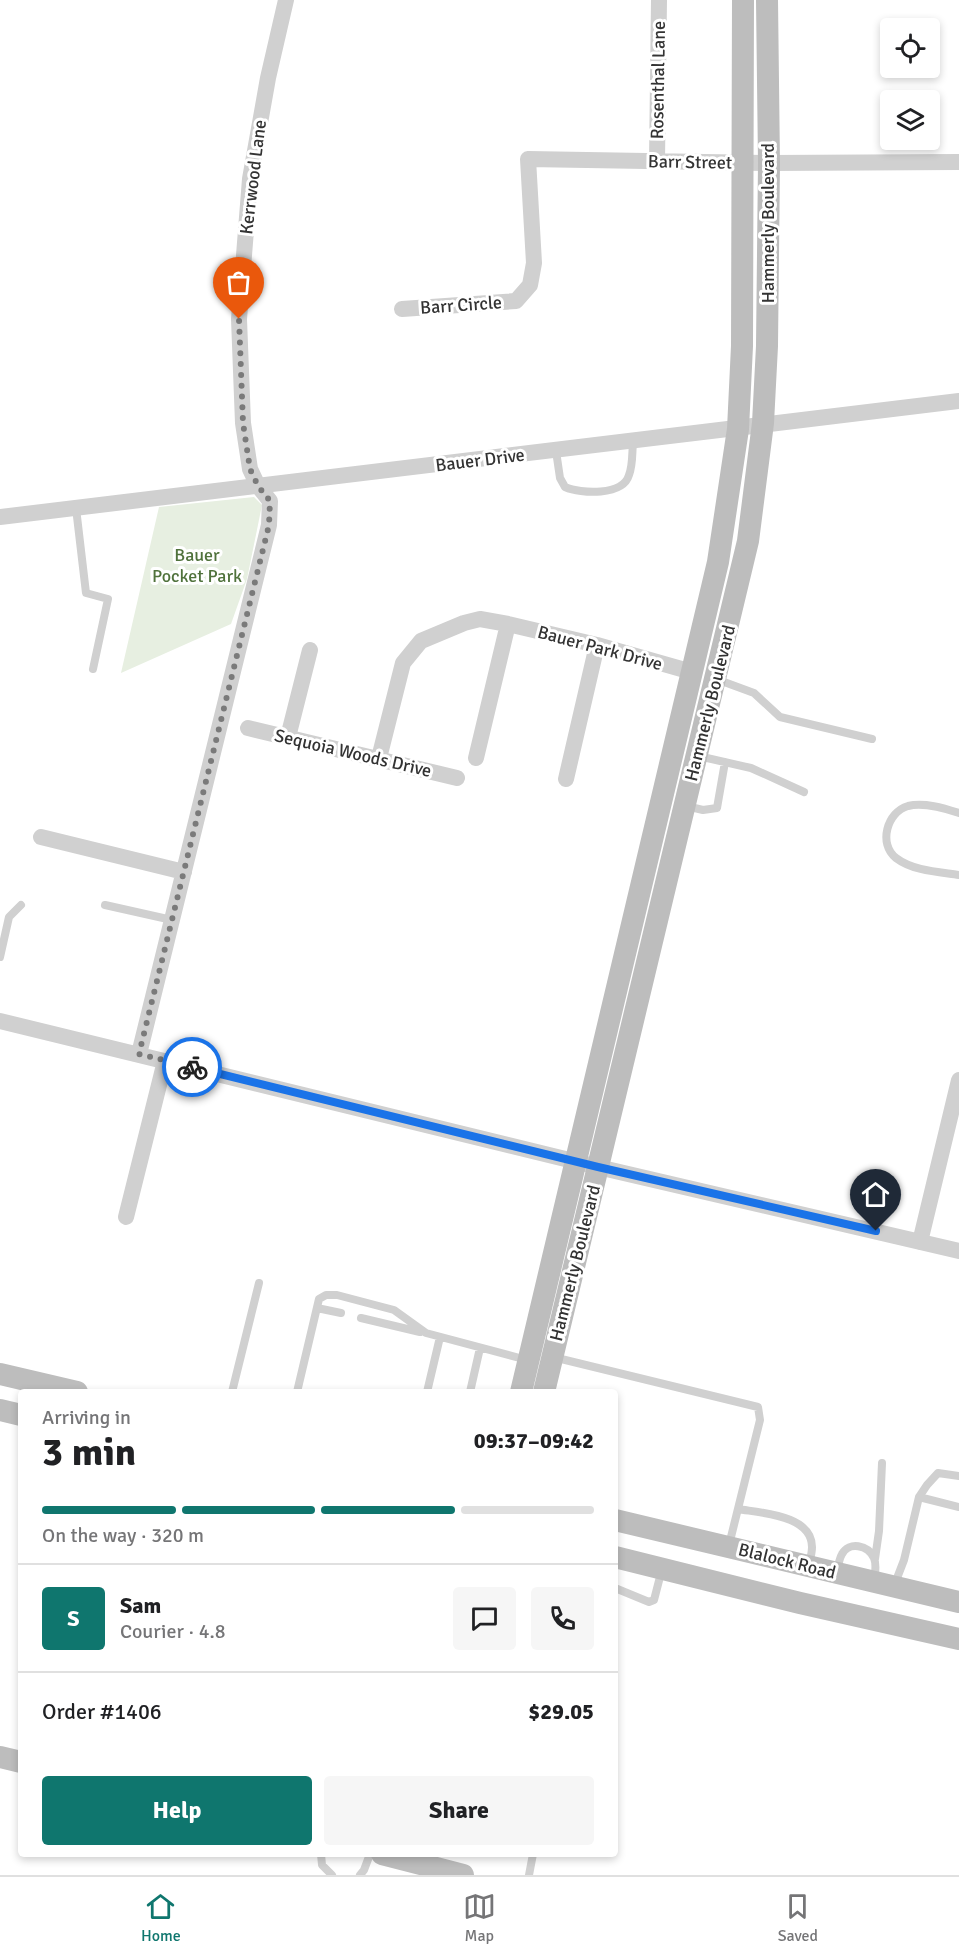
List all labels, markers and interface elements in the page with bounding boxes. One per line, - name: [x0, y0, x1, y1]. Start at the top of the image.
- map controls: [880, 18, 940, 150]
- button: locate: [880, 18, 940, 78]
- street label: Rosenthal Lane: [646, 21, 670, 139]
- button: layers: [880, 90, 940, 150]
- street label: Kerrwood Lane: [235, 118, 271, 236]
- street label: Hammerly Boulevard: [757, 143, 779, 303]
- street label: Barr Street: [648, 150, 732, 174]
- pin: [213, 257, 264, 319]
- icon: bag: [222, 266, 255, 299]
- street label: Barr Circle: [419, 291, 503, 319]
- street label: Bauer Drive: [434, 444, 526, 476]
- park label: Bauer Pocket Park: [152, 544, 242, 587]
- street label: Bauer Park Drive: [535, 621, 665, 675]
- street label: Hammerly Boulevard: [680, 623, 740, 783]
- street label: Sequoia Woods Drive: [272, 724, 434, 782]
- courier: [162, 1037, 222, 1097]
- icon: bike: [176, 1051, 209, 1084]
- pin: [850, 1169, 901, 1231]
- icon: home: [859, 1178, 892, 1211]
- street label: Hammerly Boulevard: [545, 1183, 605, 1343]
- text: Arriving in: [42, 1405, 131, 1430]
- text: 09:37–09:42: [474, 1427, 594, 1454]
- text: 3 min: [42, 1428, 136, 1476]
- text: On the way · 320 m: [42, 1523, 204, 1548]
- street label: Blalock Road: [736, 1538, 838, 1584]
- button: chat: [453, 1587, 516, 1650]
- button: phone: [531, 1587, 594, 1650]
- text: Sam: [120, 1592, 161, 1619]
- text: S: [67, 1605, 80, 1632]
- text: Courier · 4.8: [120, 1619, 226, 1644]
- text: Order #1406: [42, 1698, 162, 1725]
- text: $29.05: [528, 1698, 594, 1725]
- button: Help: [42, 1776, 312, 1845]
- button: Share: [324, 1776, 594, 1845]
- tab: Home: [141, 1890, 181, 1946]
- tab: Map: [463, 1890, 496, 1946]
- tab: Saved: [778, 1890, 818, 1946]

